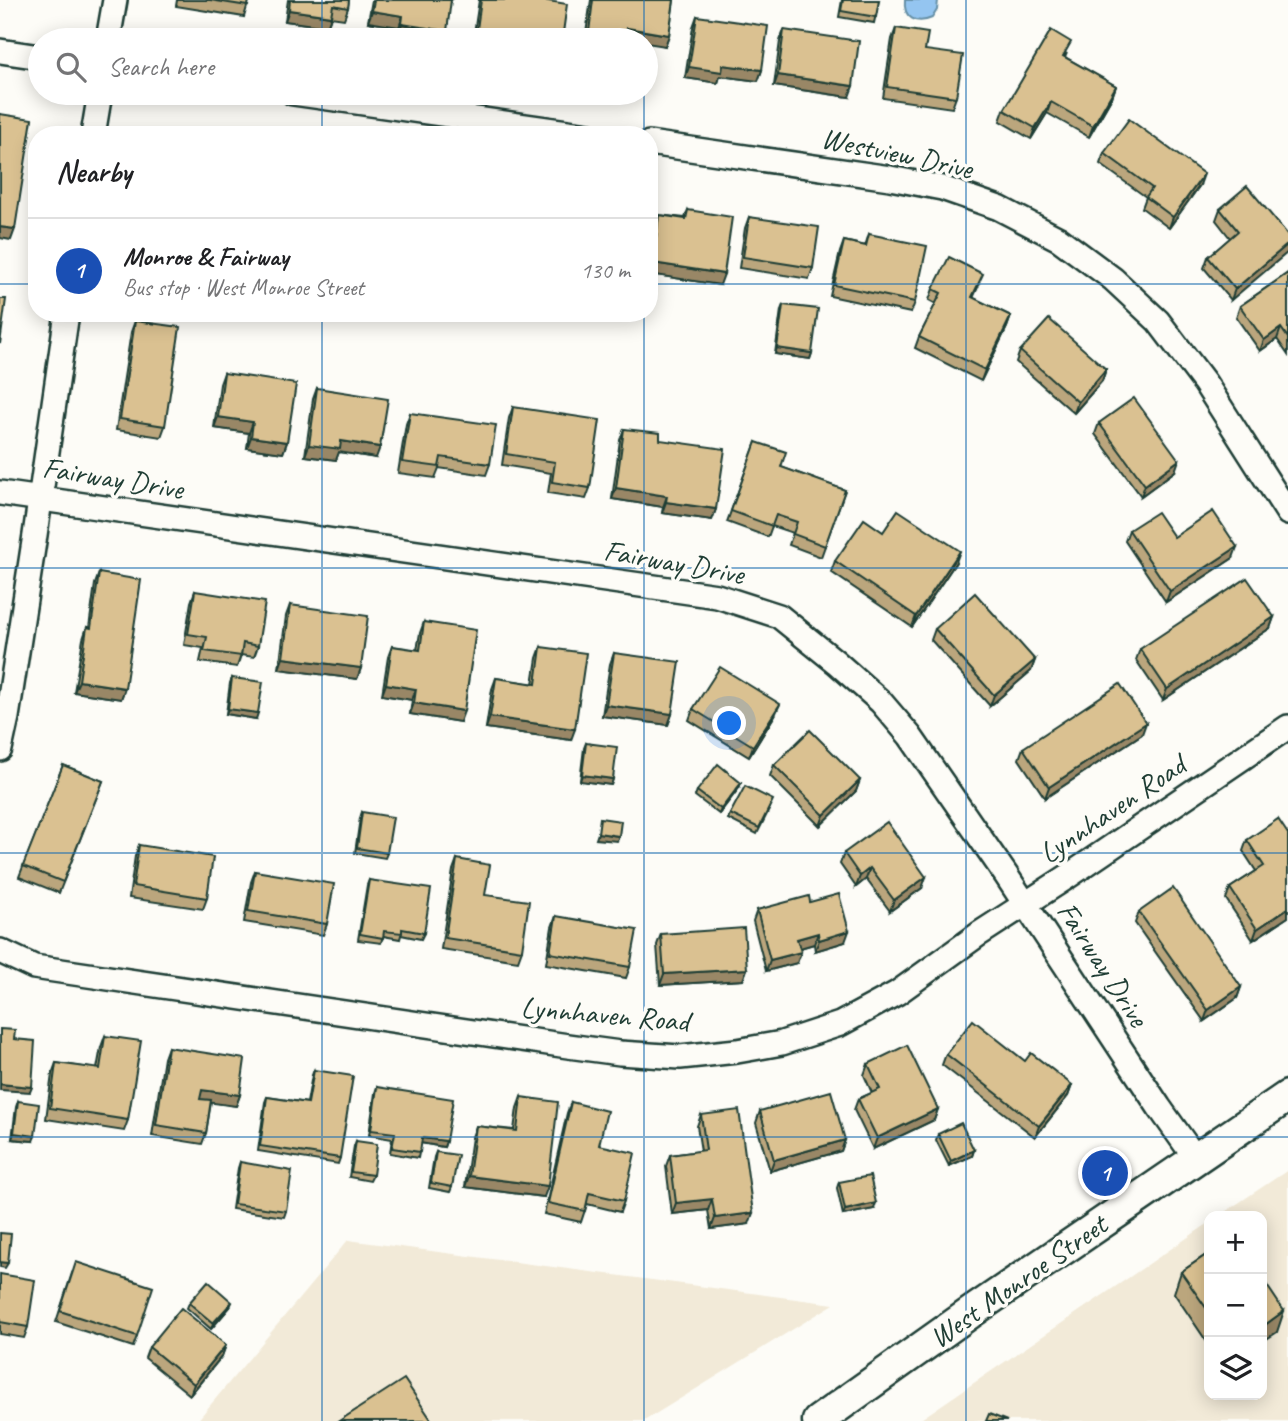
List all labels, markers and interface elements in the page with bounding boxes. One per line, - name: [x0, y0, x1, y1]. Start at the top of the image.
- search box: [28, 28, 658, 105]
- icon: search: [52, 48, 90, 86]
- text: Search here: [108, 50, 214, 83]
- street label: Westview Drive: [818, 118, 978, 188]
- text: Nearby: [56, 153, 132, 191]
- text: Monroe & Fairway: [123, 240, 289, 273]
- text: 1: [74, 256, 84, 285]
- text: 130 m: [581, 256, 630, 285]
- text: Bus stop · West Monroe Street: [123, 273, 364, 302]
- street label: Fairway Drive: [40, 448, 188, 508]
- street label: Fairway Drive: [601, 531, 749, 593]
- your location: [712, 706, 746, 740]
- street label: Lynnhaven Road: [1032, 744, 1196, 872]
- street label: Fairway Drive: [1049, 894, 1159, 1036]
- street label: Lynnhaven Road: [520, 988, 695, 1041]
- pin: 1: [1082, 1147, 1128, 1199]
- street label: West Monroe Street: [922, 1204, 1117, 1356]
- map controls: [1204, 1211, 1267, 1400]
- button: +: [1204, 1211, 1267, 1274]
- button: −: [1204, 1274, 1267, 1337]
- button: layers: [1204, 1337, 1267, 1400]

